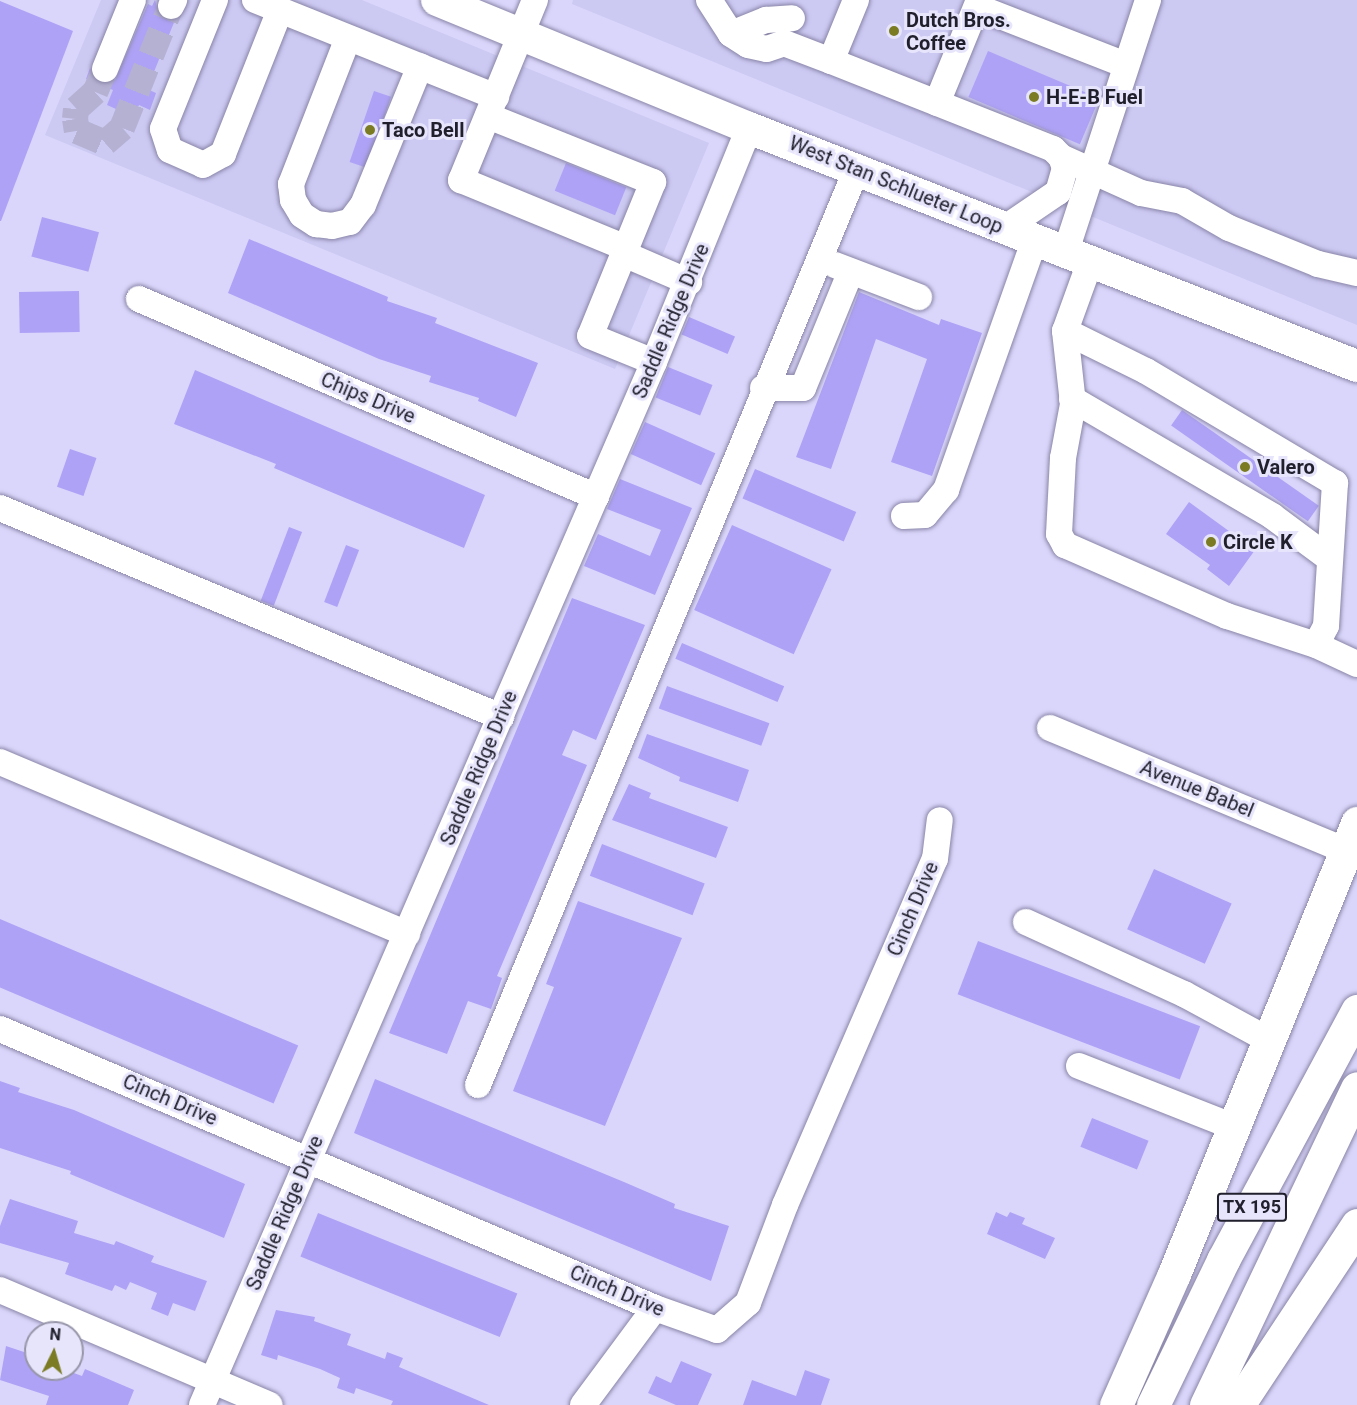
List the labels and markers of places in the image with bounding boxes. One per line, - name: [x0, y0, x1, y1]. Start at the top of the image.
- place label: Dutch Bros. Coffee: [906, 8, 1011, 55]
- marker: Dutch Bros. Coffee: [887, 24, 901, 38]
- place label: H-E-B Fuel: [1046, 85, 1143, 109]
- marker: H-E-B Fuel: [1027, 90, 1041, 104]
- place label: Taco Bell: [382, 118, 464, 142]
- marker: Taco Bell: [363, 123, 377, 137]
- place label: Valero: [1257, 455, 1315, 479]
- marker: Valero: [1238, 460, 1252, 474]
- place label: Circle K: [1223, 530, 1293, 554]
- marker: Circle K: [1204, 535, 1218, 549]

